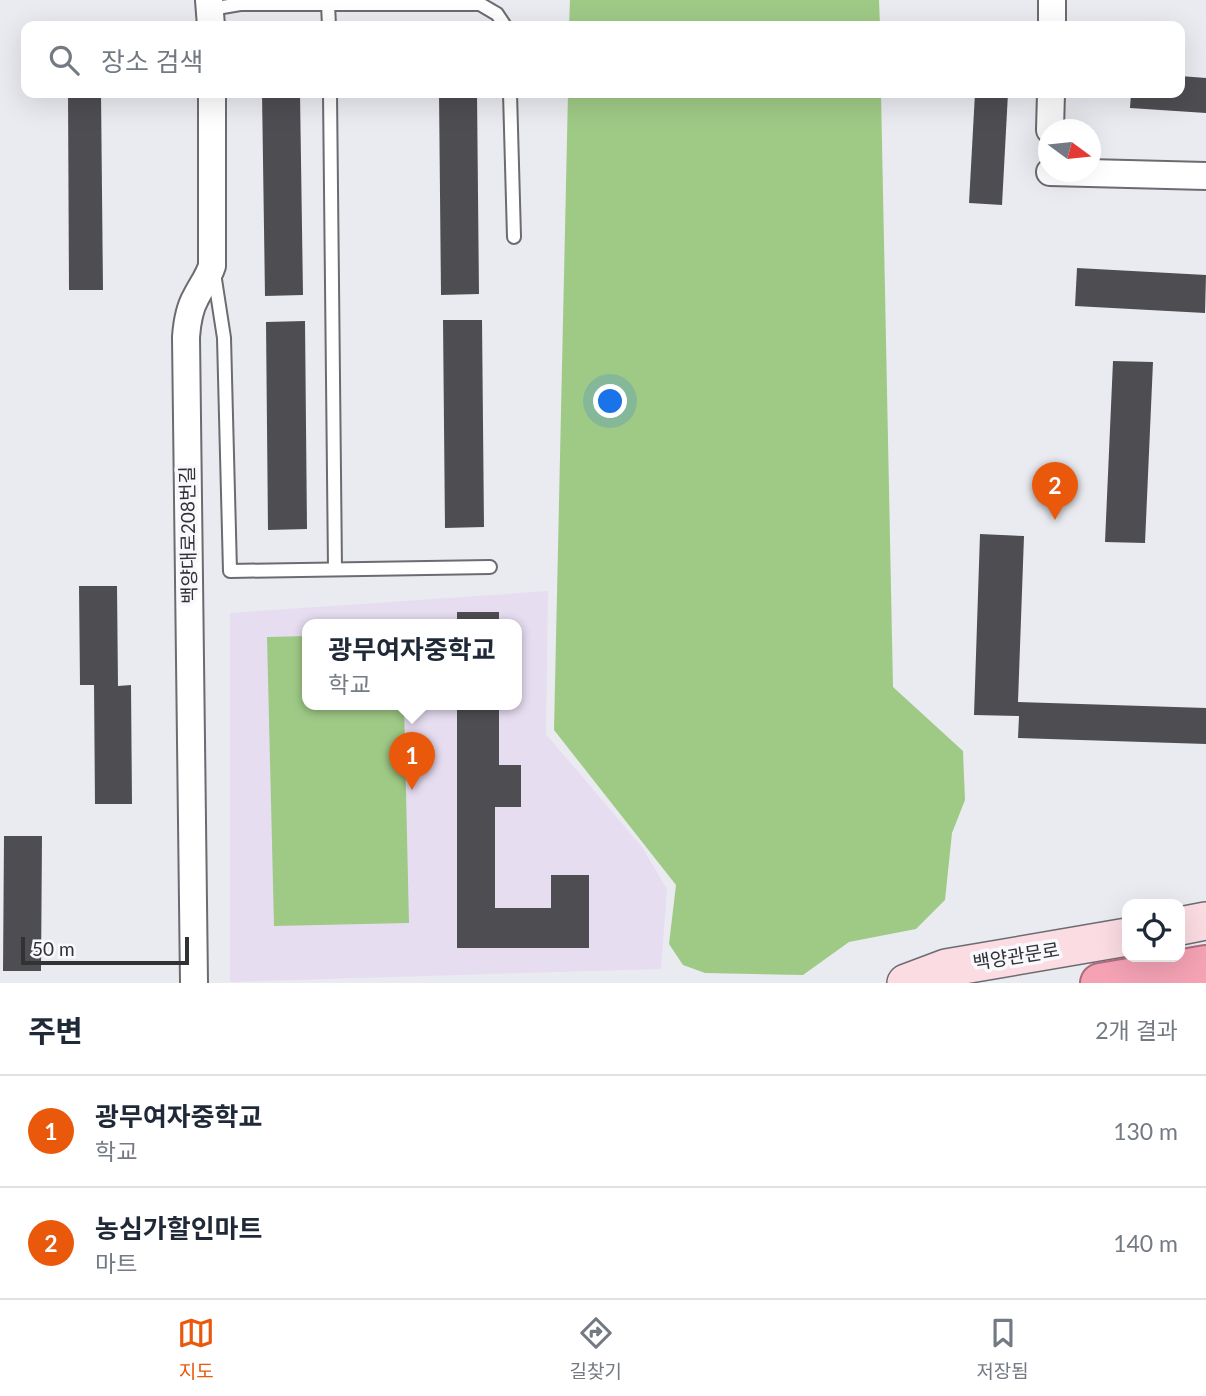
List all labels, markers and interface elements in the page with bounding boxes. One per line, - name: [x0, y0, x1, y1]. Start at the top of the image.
- search box: [21, 21, 1185, 98]
- icon: search: [45, 41, 83, 79]
- text: 장소 검색: [101, 45, 203, 77]
- north arrow: [1038, 119, 1101, 182]
- your location: [593, 384, 627, 418]
- pin: 2: [1032, 462, 1078, 520]
- street label: 백양대로208번길: [175, 466, 200, 604]
- popup: [302, 619, 522, 710]
- text: 광무여자중학교: [328, 633, 496, 665]
- text: 학교: [328, 670, 371, 698]
- pin: 1: [389, 732, 435, 790]
- map controls: [1122, 899, 1185, 962]
- button: locate: [1122, 899, 1185, 962]
- scale bar: [21, 934, 189, 966]
- text: 50 m: [32, 937, 75, 960]
- street label: 백양관문로: [971, 937, 1061, 974]
- text: 주변: [28, 1012, 83, 1048]
- text: 2개 결과: [1095, 1016, 1178, 1044]
- text: 광무여자중학교: [95, 1100, 262, 1132]
- text: 1: [44, 1117, 58, 1145]
- text: 130 m: [1113, 1117, 1178, 1145]
- text: 학교: [95, 1137, 137, 1165]
- text: 농심가할인마트: [95, 1212, 262, 1244]
- text: 2: [44, 1229, 58, 1257]
- text: 140 m: [1113, 1229, 1178, 1257]
- text: 마트: [95, 1249, 137, 1277]
- tab: 지도: [177, 1314, 215, 1383]
- tab: 길찾기: [570, 1314, 622, 1383]
- tab: 저장됨: [976, 1314, 1029, 1383]

